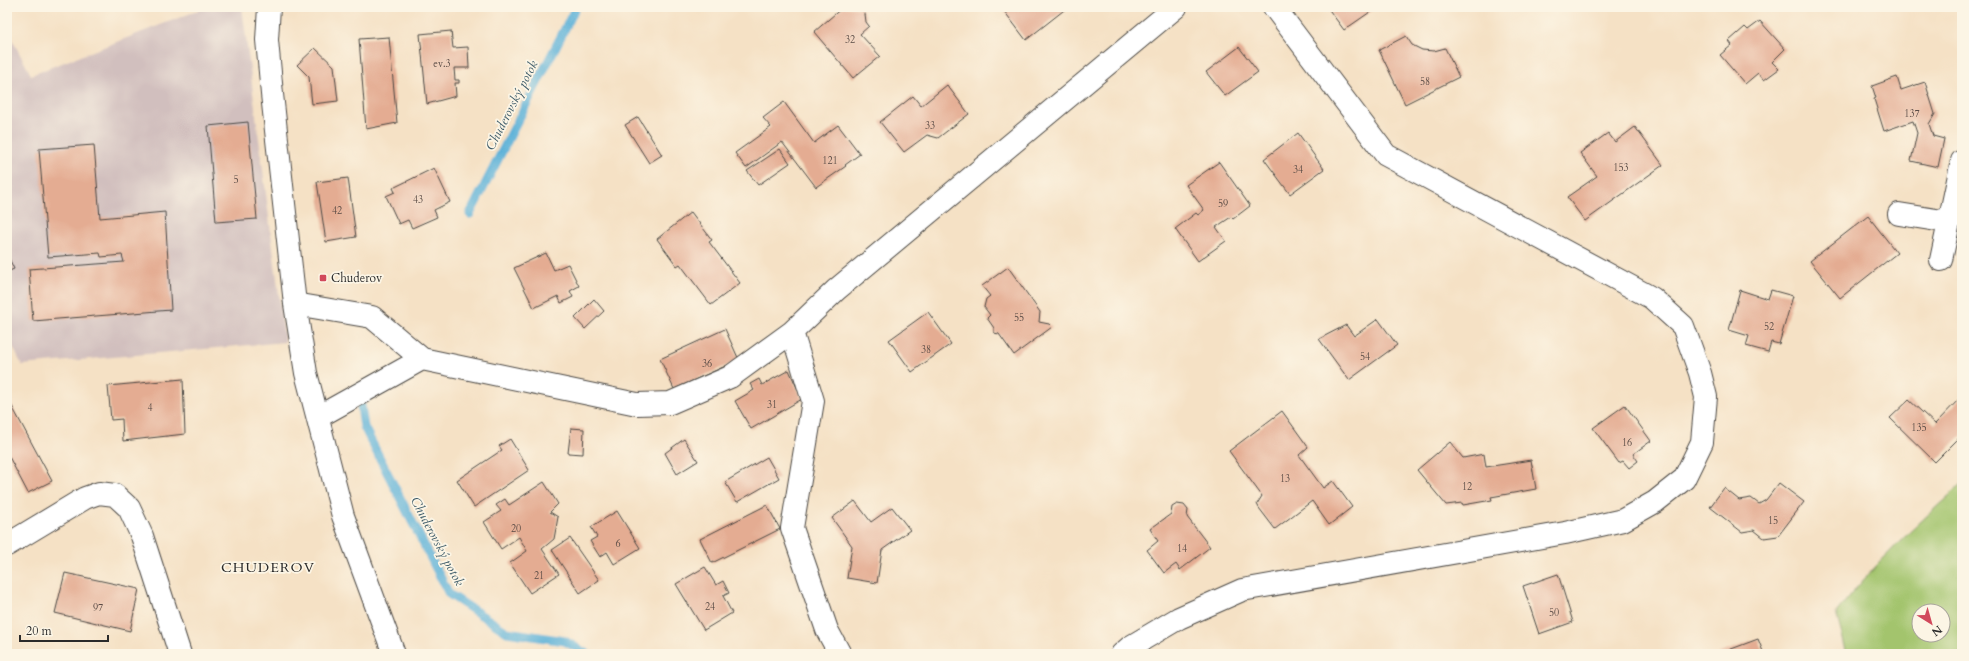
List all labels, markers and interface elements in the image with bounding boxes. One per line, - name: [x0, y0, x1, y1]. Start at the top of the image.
- house number: 32: [845, 33, 855, 47]
- house number: ev.3: [433, 57, 451, 71]
- water label: Chuderovský potok: [481, 57, 543, 154]
- house number: 58: [1420, 75, 1430, 89]
- house number: 137: [1904, 107, 1920, 121]
- house number: 33: [925, 119, 935, 133]
- house number: 121: [822, 154, 838, 168]
- house number: 153: [1613, 161, 1629, 175]
- house number: 34: [1293, 163, 1303, 177]
- house number: 5: [233, 173, 239, 187]
- house number: 43: [413, 193, 423, 207]
- house number: 59: [1218, 197, 1228, 211]
- house number: 42: [332, 204, 342, 218]
- place label: Chuderov: [331, 270, 383, 286]
- marker: Chuderov: [318, 273, 328, 283]
- house number: 55: [1014, 311, 1024, 325]
- house number: 52: [1764, 320, 1774, 334]
- house number: 38: [921, 343, 931, 357]
- house number: 54: [1360, 350, 1370, 364]
- house number: 36: [702, 357, 712, 371]
- house number: 31: [767, 398, 777, 412]
- house number: 4: [147, 401, 153, 415]
- house number: 135: [1911, 421, 1927, 435]
- house number: 16: [1622, 436, 1632, 450]
- house number: 13: [1280, 472, 1290, 486]
- house number: 12: [1462, 480, 1472, 494]
- water label: Chuderovský potok: [406, 494, 469, 590]
- house number: 15: [1768, 514, 1778, 528]
- house number: 20: [511, 522, 521, 536]
- house number: 6: [615, 537, 621, 551]
- house number: 14: [1177, 542, 1187, 556]
- district label: CHUDEROV: [221, 558, 315, 577]
- house number: 21: [534, 569, 544, 583]
- house number: 24: [705, 600, 715, 614]
- house number: 97: [93, 601, 103, 615]
- north arrow: [1911, 603, 1951, 643]
- house number: 50: [1549, 606, 1559, 620]
- scale bar: [20, 617, 108, 643]
- text: N: [1928, 622, 1945, 640]
- text: 20 m: [26, 623, 53, 639]

